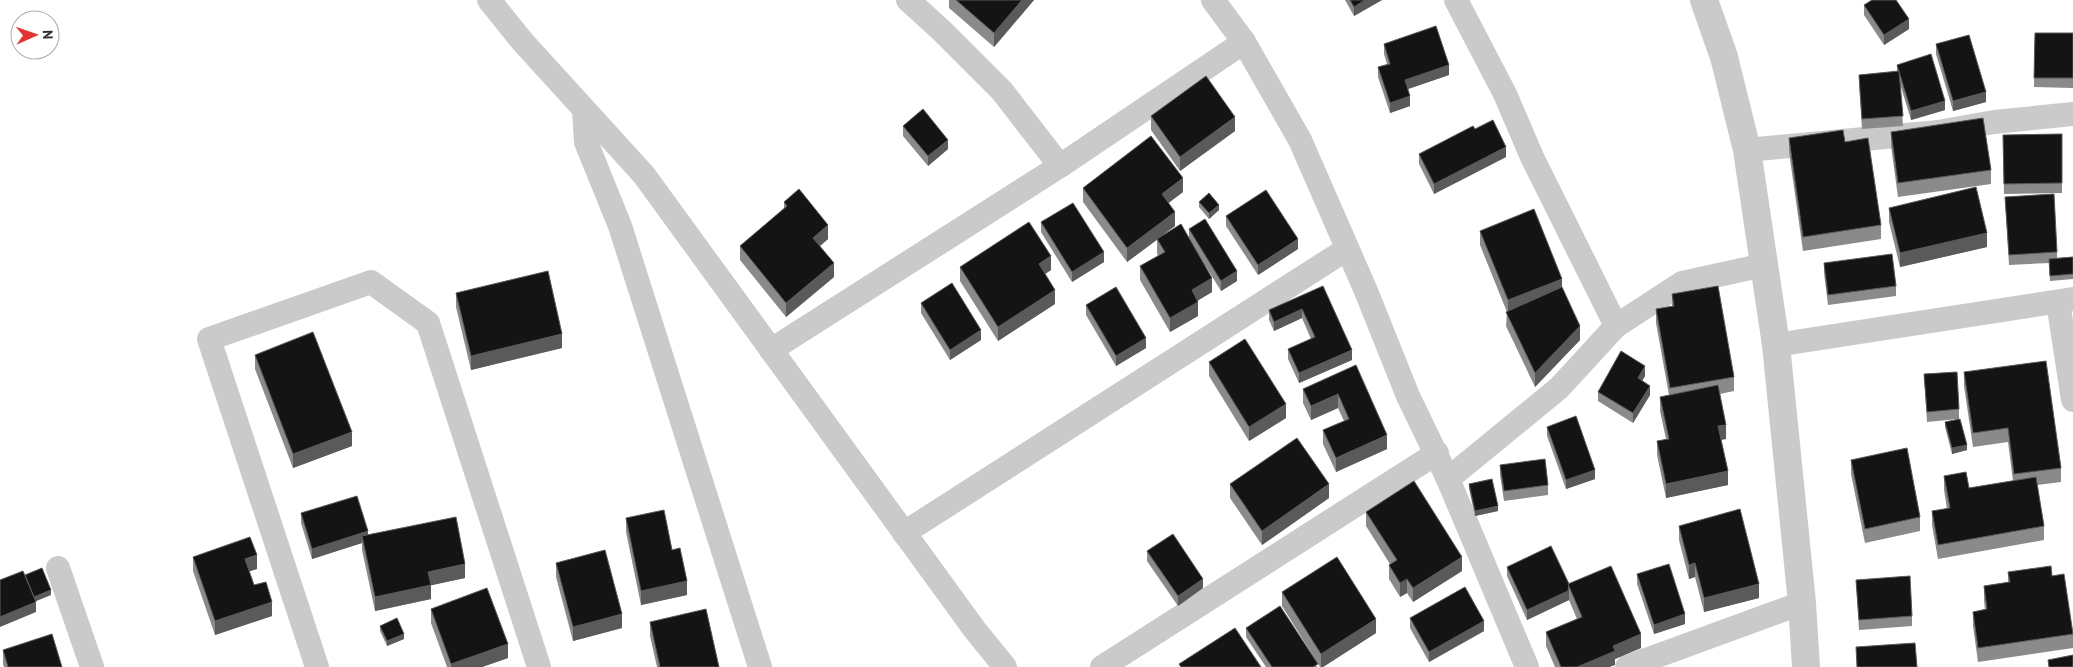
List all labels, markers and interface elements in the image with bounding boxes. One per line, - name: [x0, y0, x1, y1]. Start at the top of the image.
- north arrow: [10, 10, 60, 60]
- text: N: [39, 30, 57, 39]

